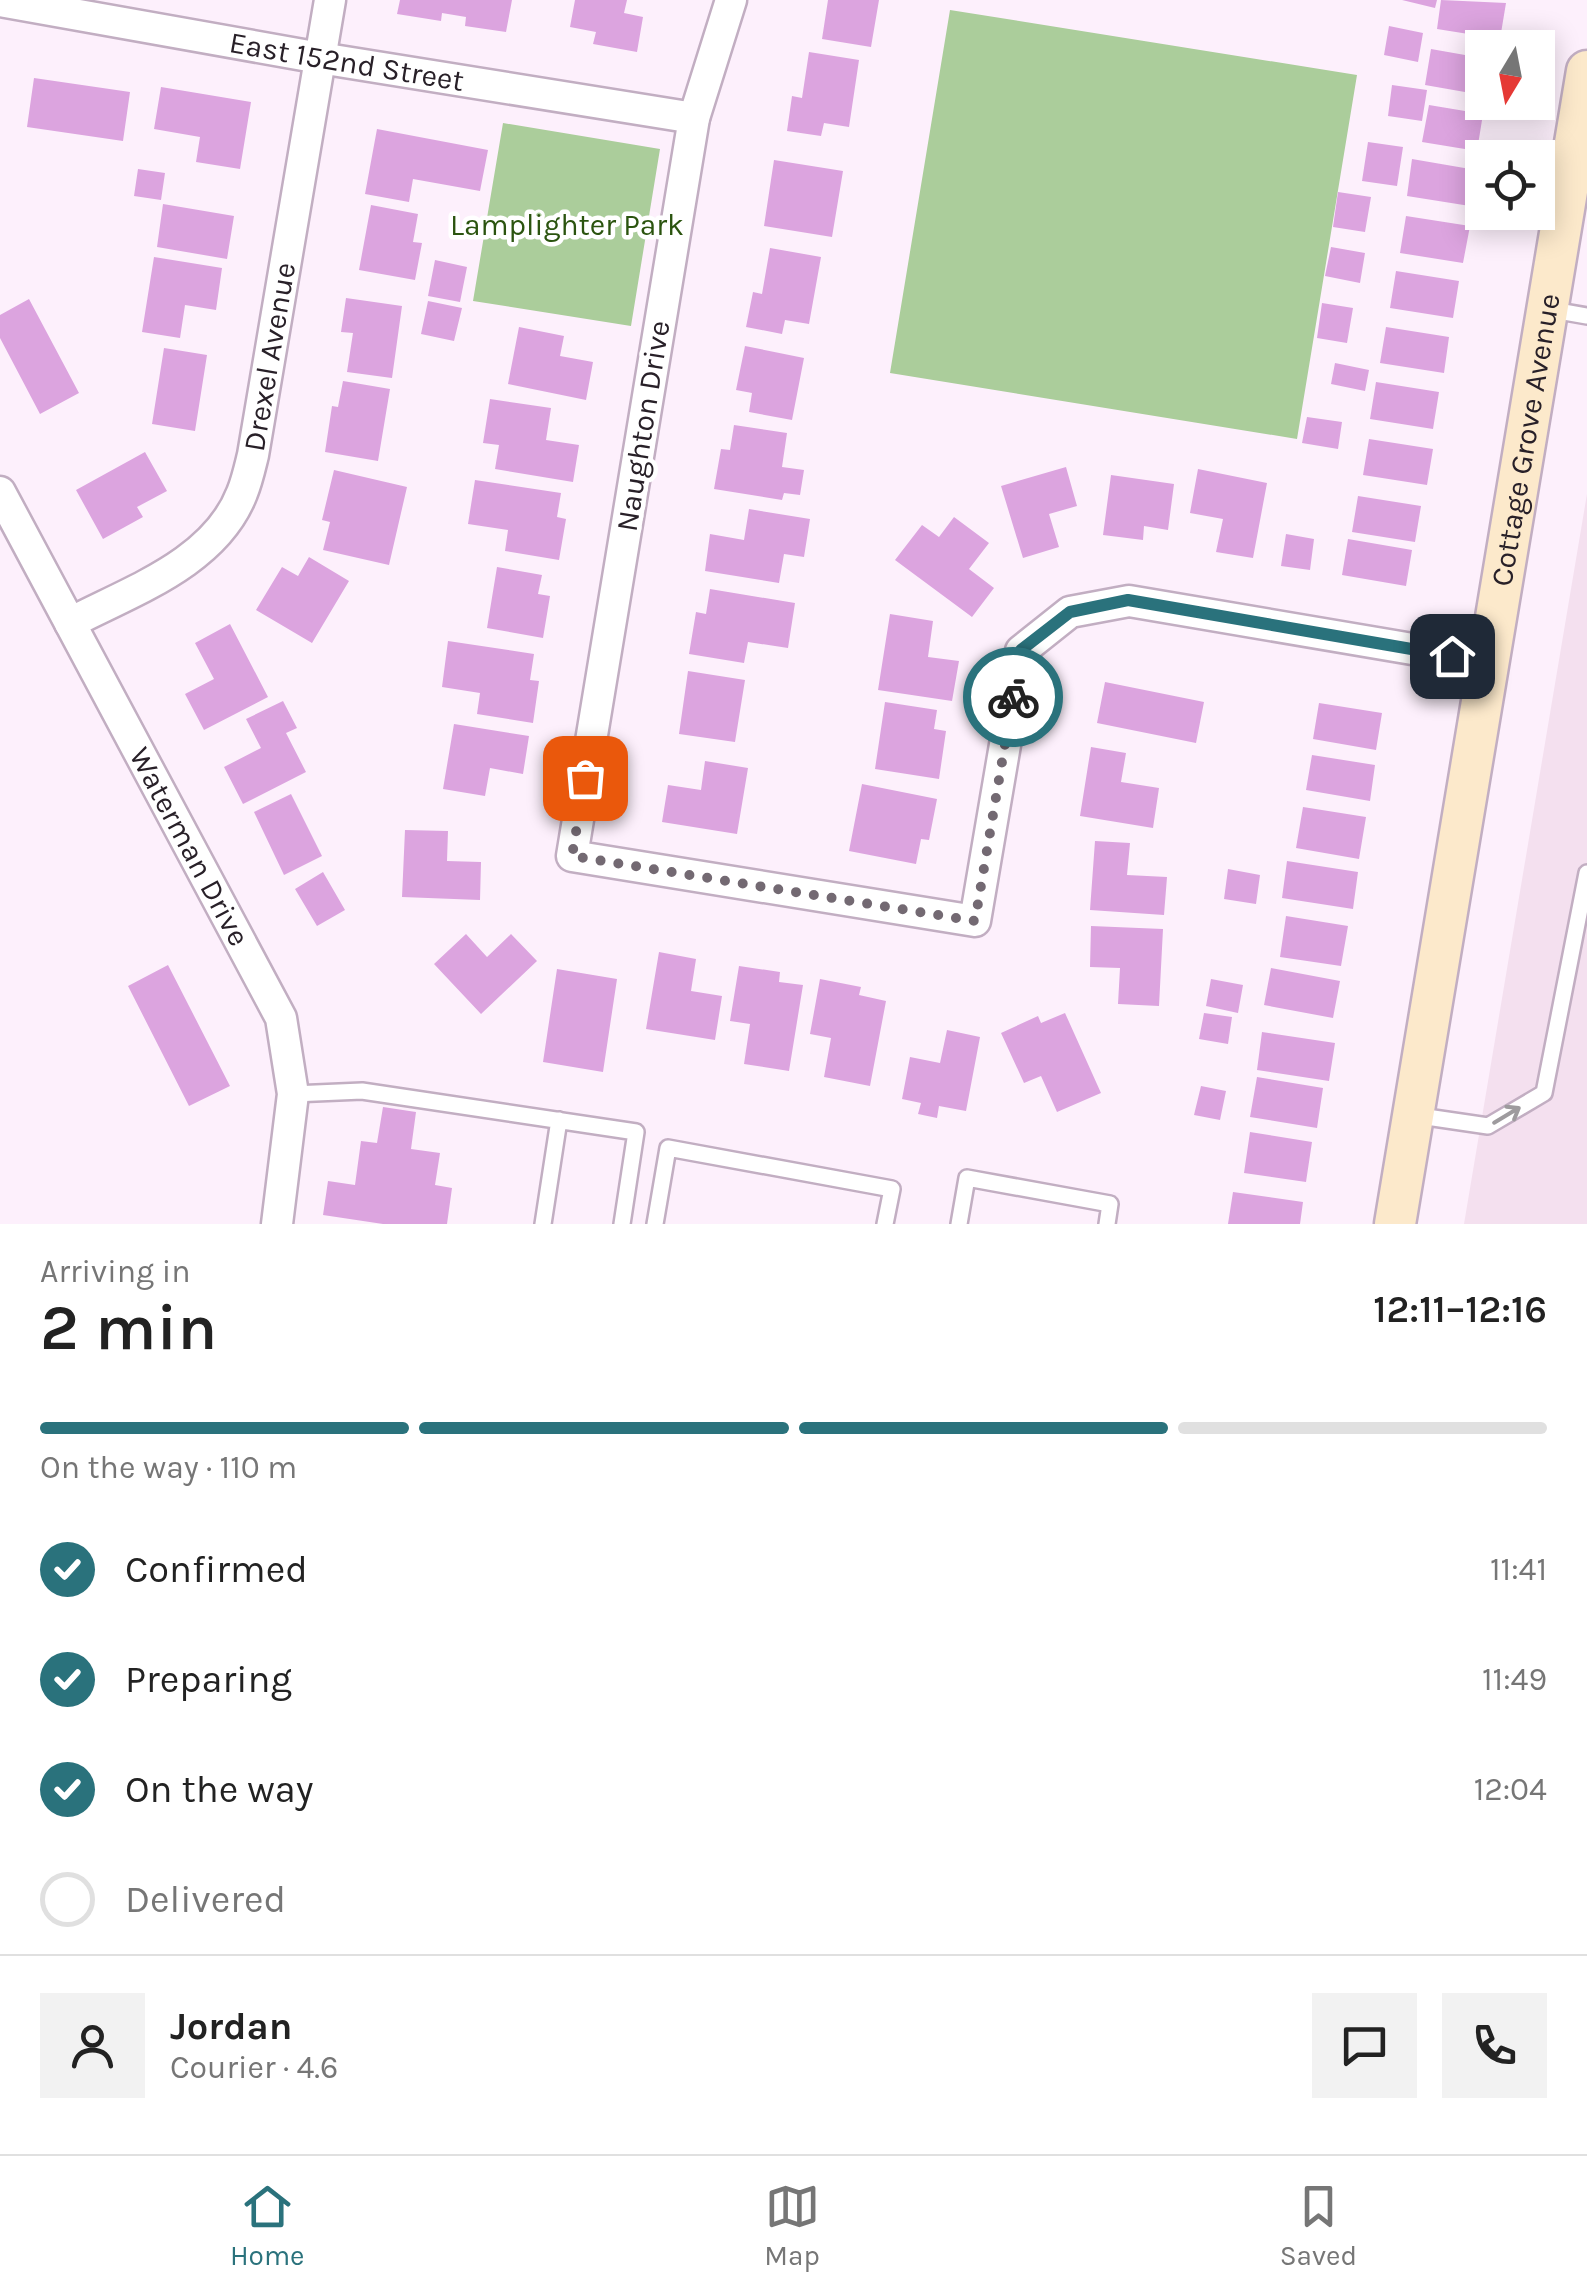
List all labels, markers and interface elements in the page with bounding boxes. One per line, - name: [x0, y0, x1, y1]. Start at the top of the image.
- street label: East 152nd Street: [227, 24, 467, 99]
- north arrow: [1465, 30, 1555, 120]
- map controls: [1465, 30, 1555, 230]
- button: locate: [1465, 140, 1555, 230]
- park label: Lamplighter Park: [450, 207, 684, 243]
- street label: Drexel Avenue: [236, 260, 303, 454]
- street label: Cottage Grove Avenue: [1483, 291, 1568, 589]
- street label: Naughton Drive: [609, 318, 677, 534]
- pin: [1410, 614, 1495, 699]
- icon: home: [1425, 629, 1480, 684]
- courier: [963, 647, 1063, 747]
- icon: bike: [986, 670, 1041, 725]
- pin: [543, 736, 628, 821]
- street label: Waterman Drive: [122, 741, 257, 952]
- icon: bag: [558, 751, 613, 806]
- one-way arrow: [1492, 1105, 1521, 1125]
- text: Arriving in: [40, 1253, 191, 1290]
- text: 12:11–12:16: [1373, 1287, 1547, 1332]
- text: 2 min: [40, 1289, 217, 1365]
- text: On the way · 110 m: [40, 1449, 297, 1486]
- icon: check: [40, 1542, 95, 1597]
- text: Confirmed: [125, 1547, 308, 1592]
- text: 11:41: [1490, 1551, 1547, 1588]
- icon: check: [40, 1652, 95, 1707]
- text: Preparing: [125, 1657, 292, 1702]
- text: 11:49: [1482, 1661, 1547, 1698]
- icon: check: [40, 1762, 95, 1817]
- text: On the way: [125, 1767, 313, 1812]
- text: 12:04: [1474, 1771, 1547, 1808]
- text: Delivered: [125, 1877, 286, 1922]
- button: person: [40, 1993, 145, 2098]
- button: chat: [1312, 1993, 1417, 2098]
- button: phone: [1442, 1993, 1547, 2098]
- text: Jordan: [170, 2004, 293, 2049]
- text: Courier · 4.6: [170, 2049, 338, 2086]
- tab: Home: [230, 2179, 305, 2272]
- tab: Map: [764, 2179, 820, 2272]
- tab: Saved: [1280, 2179, 1357, 2272]

